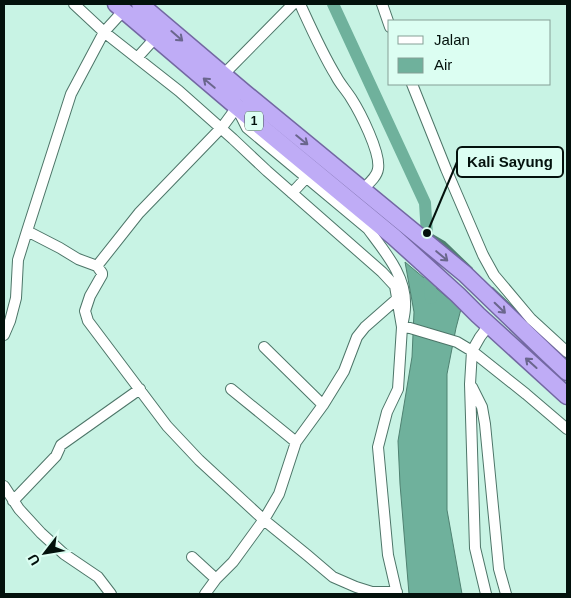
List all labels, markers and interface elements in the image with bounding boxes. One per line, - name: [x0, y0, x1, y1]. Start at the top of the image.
- legend: [388, 20, 551, 85]
- one-way arrow: [171, 30, 184, 41]
- text: Jalan: [434, 31, 470, 48]
- text: Air: [434, 56, 452, 73]
- one-way arrow: [202, 77, 215, 88]
- road number: 1: [245, 112, 263, 130]
- one-way arrow: [295, 135, 308, 146]
- callout: Kali Sayung: [457, 147, 563, 177]
- text: Kali Sayung: [467, 153, 553, 170]
- one-way arrow: [435, 250, 448, 261]
- one-way arrow: [493, 302, 506, 314]
- one-way arrow: [524, 357, 537, 369]
- north arrow: [20, 528, 70, 578]
- text: U: [24, 551, 43, 568]

